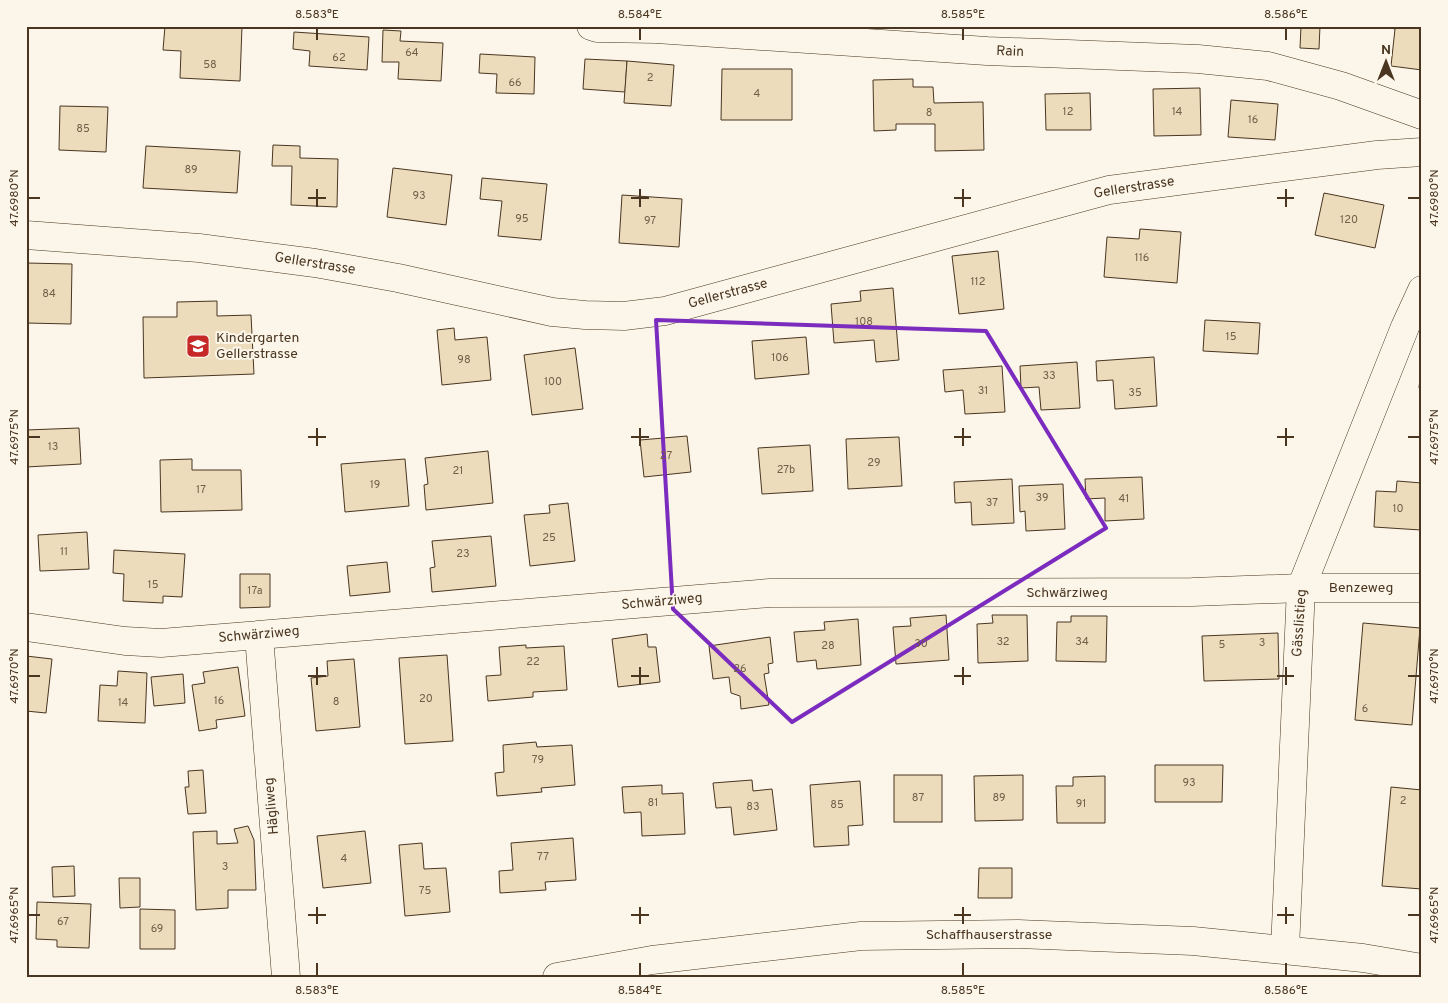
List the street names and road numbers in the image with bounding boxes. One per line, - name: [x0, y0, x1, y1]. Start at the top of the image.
- street label: Rain: [996, 43, 1024, 61]
- street label: Gellerstrasse: [1092, 173, 1176, 203]
- street label: Gellerstrasse: [273, 249, 357, 279]
- street label: Gellerstrasse: [686, 275, 770, 313]
- street label: Benzeweg: [1329, 580, 1393, 597]
- street label: Schwärziweg: [1026, 585, 1108, 602]
- street label: Gässlistieg: [1289, 588, 1311, 658]
- street label: Schwärziweg: [621, 590, 703, 614]
- street label: Schwärziweg: [218, 623, 300, 647]
- street label: Hägliweg: [261, 777, 283, 835]
- street label: Schaffhauserstrasse: [926, 927, 1052, 944]

